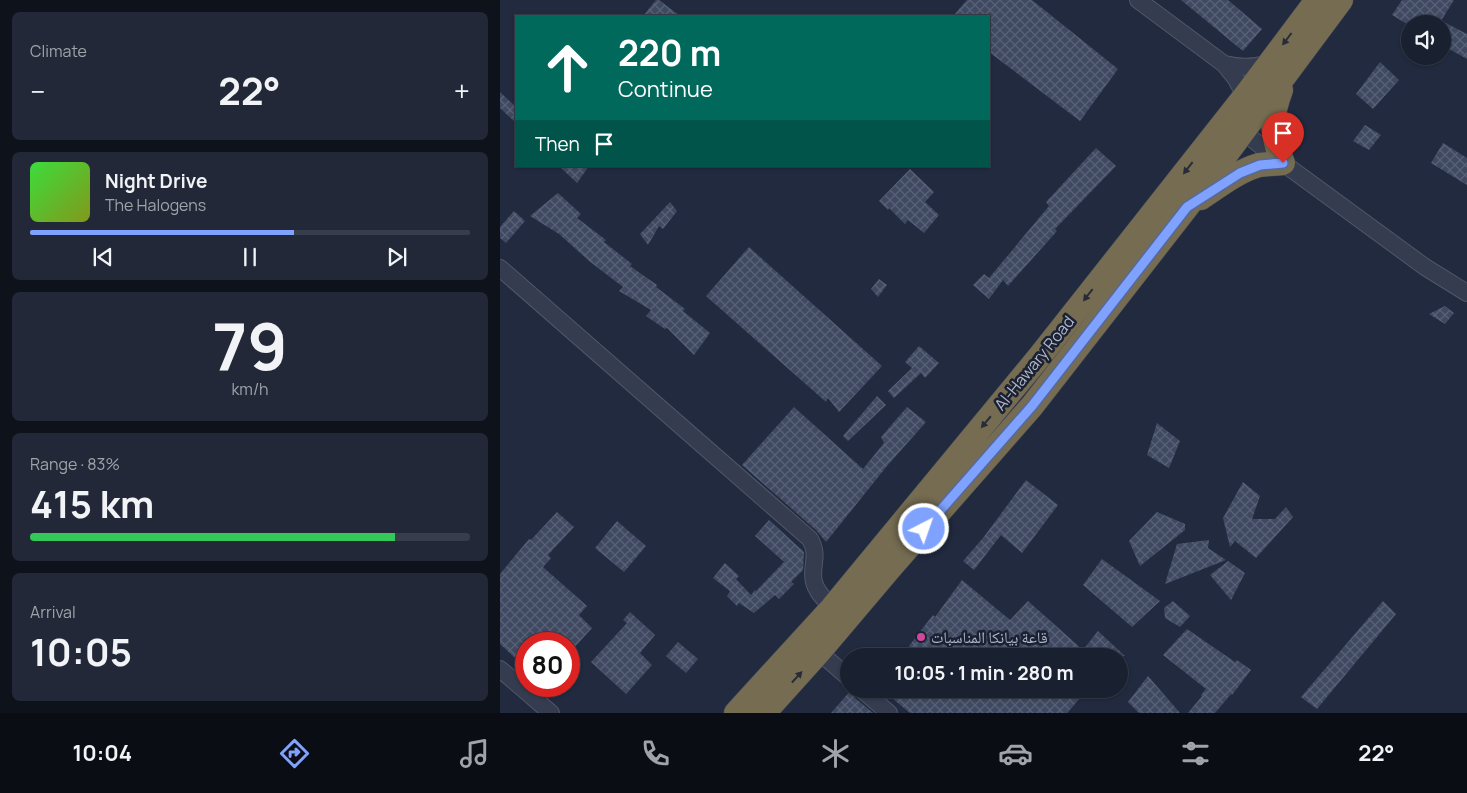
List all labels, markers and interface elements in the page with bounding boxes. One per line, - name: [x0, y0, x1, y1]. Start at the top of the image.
- map controls: [1401, 15, 1451, 65]
- button: sound: [1401, 15, 1451, 65]
- text: 220 m: [618, 29, 721, 77]
- one-way arrow: [1282, 32, 1293, 45]
- icon: ahead: [535, 35, 600, 100]
- text: Climate: [30, 40, 87, 62]
- text: 22°: [218, 64, 281, 116]
- text: −: [30, 72, 45, 110]
- text: +: [454, 72, 470, 110]
- text: Continue: [618, 74, 713, 104]
- pin: [1262, 112, 1304, 163]
- icon: arrive: [1269, 119, 1297, 147]
- icon: arrive: [590, 130, 618, 158]
- text: Then: [535, 131, 580, 157]
- one-way arrow: [1183, 161, 1194, 174]
- text: Night Drive: [105, 168, 207, 194]
- text: The Halogens: [105, 194, 206, 216]
- icon: previous: [89, 243, 117, 271]
- icon: pause: [236, 243, 264, 271]
- icon: next: [383, 243, 411, 271]
- one-way arrow: [1082, 289, 1093, 302]
- text: 79: [212, 301, 288, 390]
- street label: Al-Hawary Road: [989, 311, 1079, 415]
- text: km/h: [231, 378, 269, 400]
- one-way arrow: [980, 415, 991, 428]
- text: Range · 83%: [30, 453, 120, 475]
- text: 415 km: [30, 477, 154, 529]
- position arrow: [897, 502, 949, 554]
- text: Arrival: [30, 601, 76, 623]
- text: 10:05: [30, 625, 132, 677]
- place label: قاعة بيانكا المناسبات: [931, 626, 1048, 648]
- marker: قاعة بيانكا المناسبات: [915, 631, 927, 643]
- speed limit sign: 80: [515, 632, 580, 697]
- text: 10:05 · 1 min · 280 m: [894, 660, 1074, 686]
- one-way arrow: [791, 672, 803, 684]
- icon: directions: [277, 736, 312, 771]
- icon: music: [457, 736, 492, 771]
- icon: phone: [638, 736, 673, 771]
- icon: climate: [818, 736, 853, 771]
- icon: car: [998, 736, 1033, 771]
- icon: filters: [1178, 736, 1213, 771]
- text: 10:04: [73, 738, 132, 768]
- text: 22°: [1358, 738, 1394, 768]

